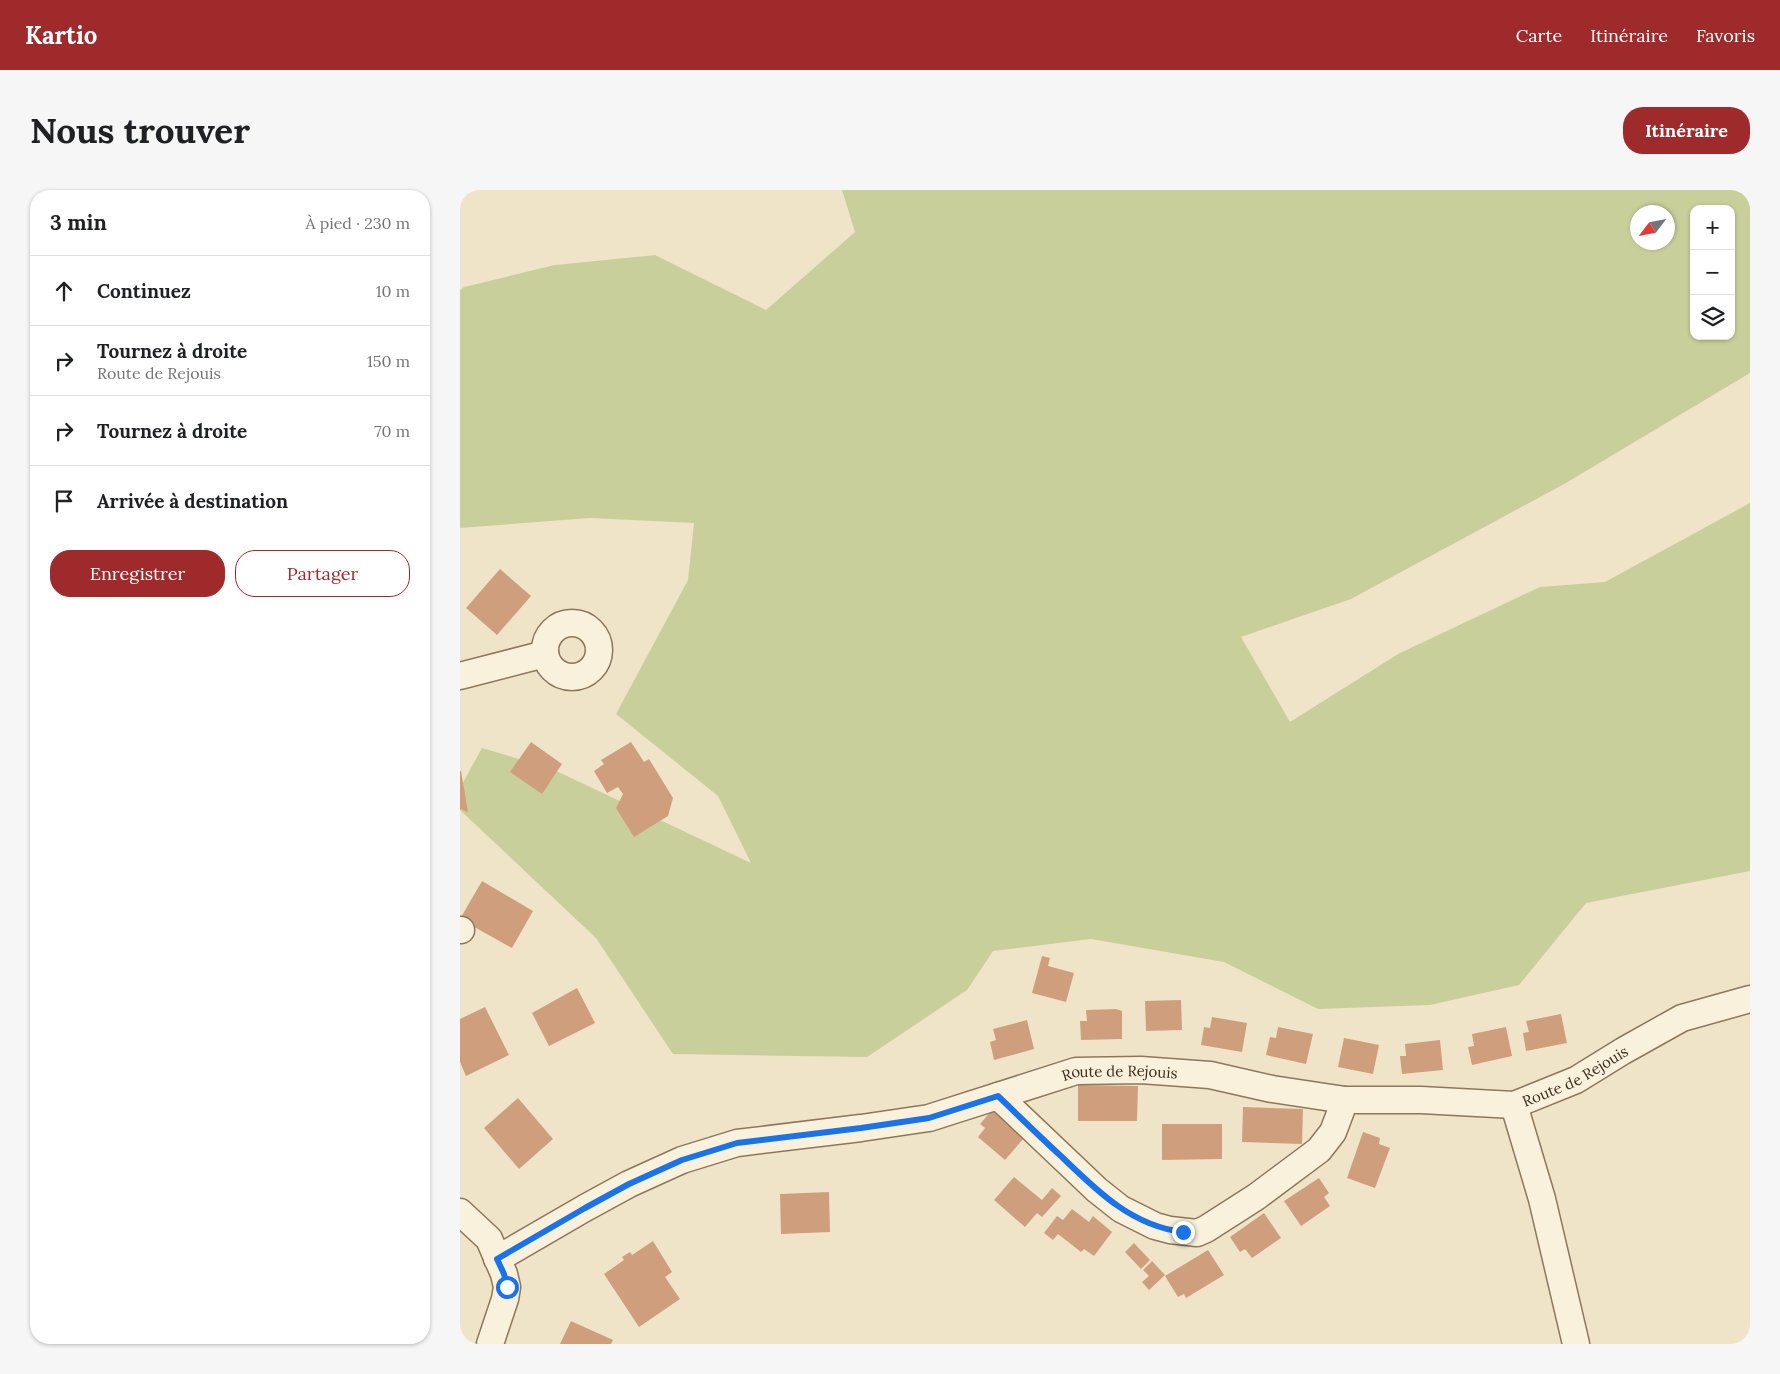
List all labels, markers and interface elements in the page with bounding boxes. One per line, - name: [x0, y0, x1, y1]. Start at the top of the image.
- text: Kartio: [25, 20, 97, 51]
- text: Carte: [1516, 24, 1562, 47]
- text: Itinéraire: [1590, 24, 1668, 47]
- text: Favoris: [1696, 24, 1755, 47]
- button: Itinéraire: [1623, 107, 1750, 154]
- text: Nous trouver: [30, 108, 250, 153]
- north arrow: [1630, 205, 1675, 250]
- map controls: [1690, 205, 1735, 340]
- button: +: [1690, 205, 1735, 250]
- text: 3 min: [50, 209, 107, 236]
- text: À pied · 230 m: [305, 213, 410, 233]
- button: −: [1690, 250, 1735, 295]
- icon: ahead: [50, 277, 78, 305]
- text: Continuez: [97, 279, 191, 303]
- text: 10 m: [376, 281, 410, 301]
- button: layers: [1690, 295, 1735, 340]
- text: Tournez à droite: [97, 339, 247, 363]
- icon: right: [50, 347, 78, 375]
- text: 150 m: [367, 351, 410, 371]
- text: Route de Rejouis: [97, 363, 221, 383]
- icon: right: [50, 417, 78, 445]
- text: Tournez à droite: [97, 419, 247, 443]
- text: 70 m: [374, 421, 410, 441]
- icon: arrive: [50, 487, 78, 515]
- text: Arrivée à destination: [97, 489, 288, 513]
- button: Enregistrer: [50, 550, 225, 597]
- button: Partager: [235, 550, 410, 597]
- street label: Route de Rejouis: [1519, 1041, 1631, 1110]
- street label: Route de Rejouis: [1059, 1060, 1178, 1085]
- route end: [1172, 1221, 1195, 1244]
- route start: [496, 1276, 519, 1299]

